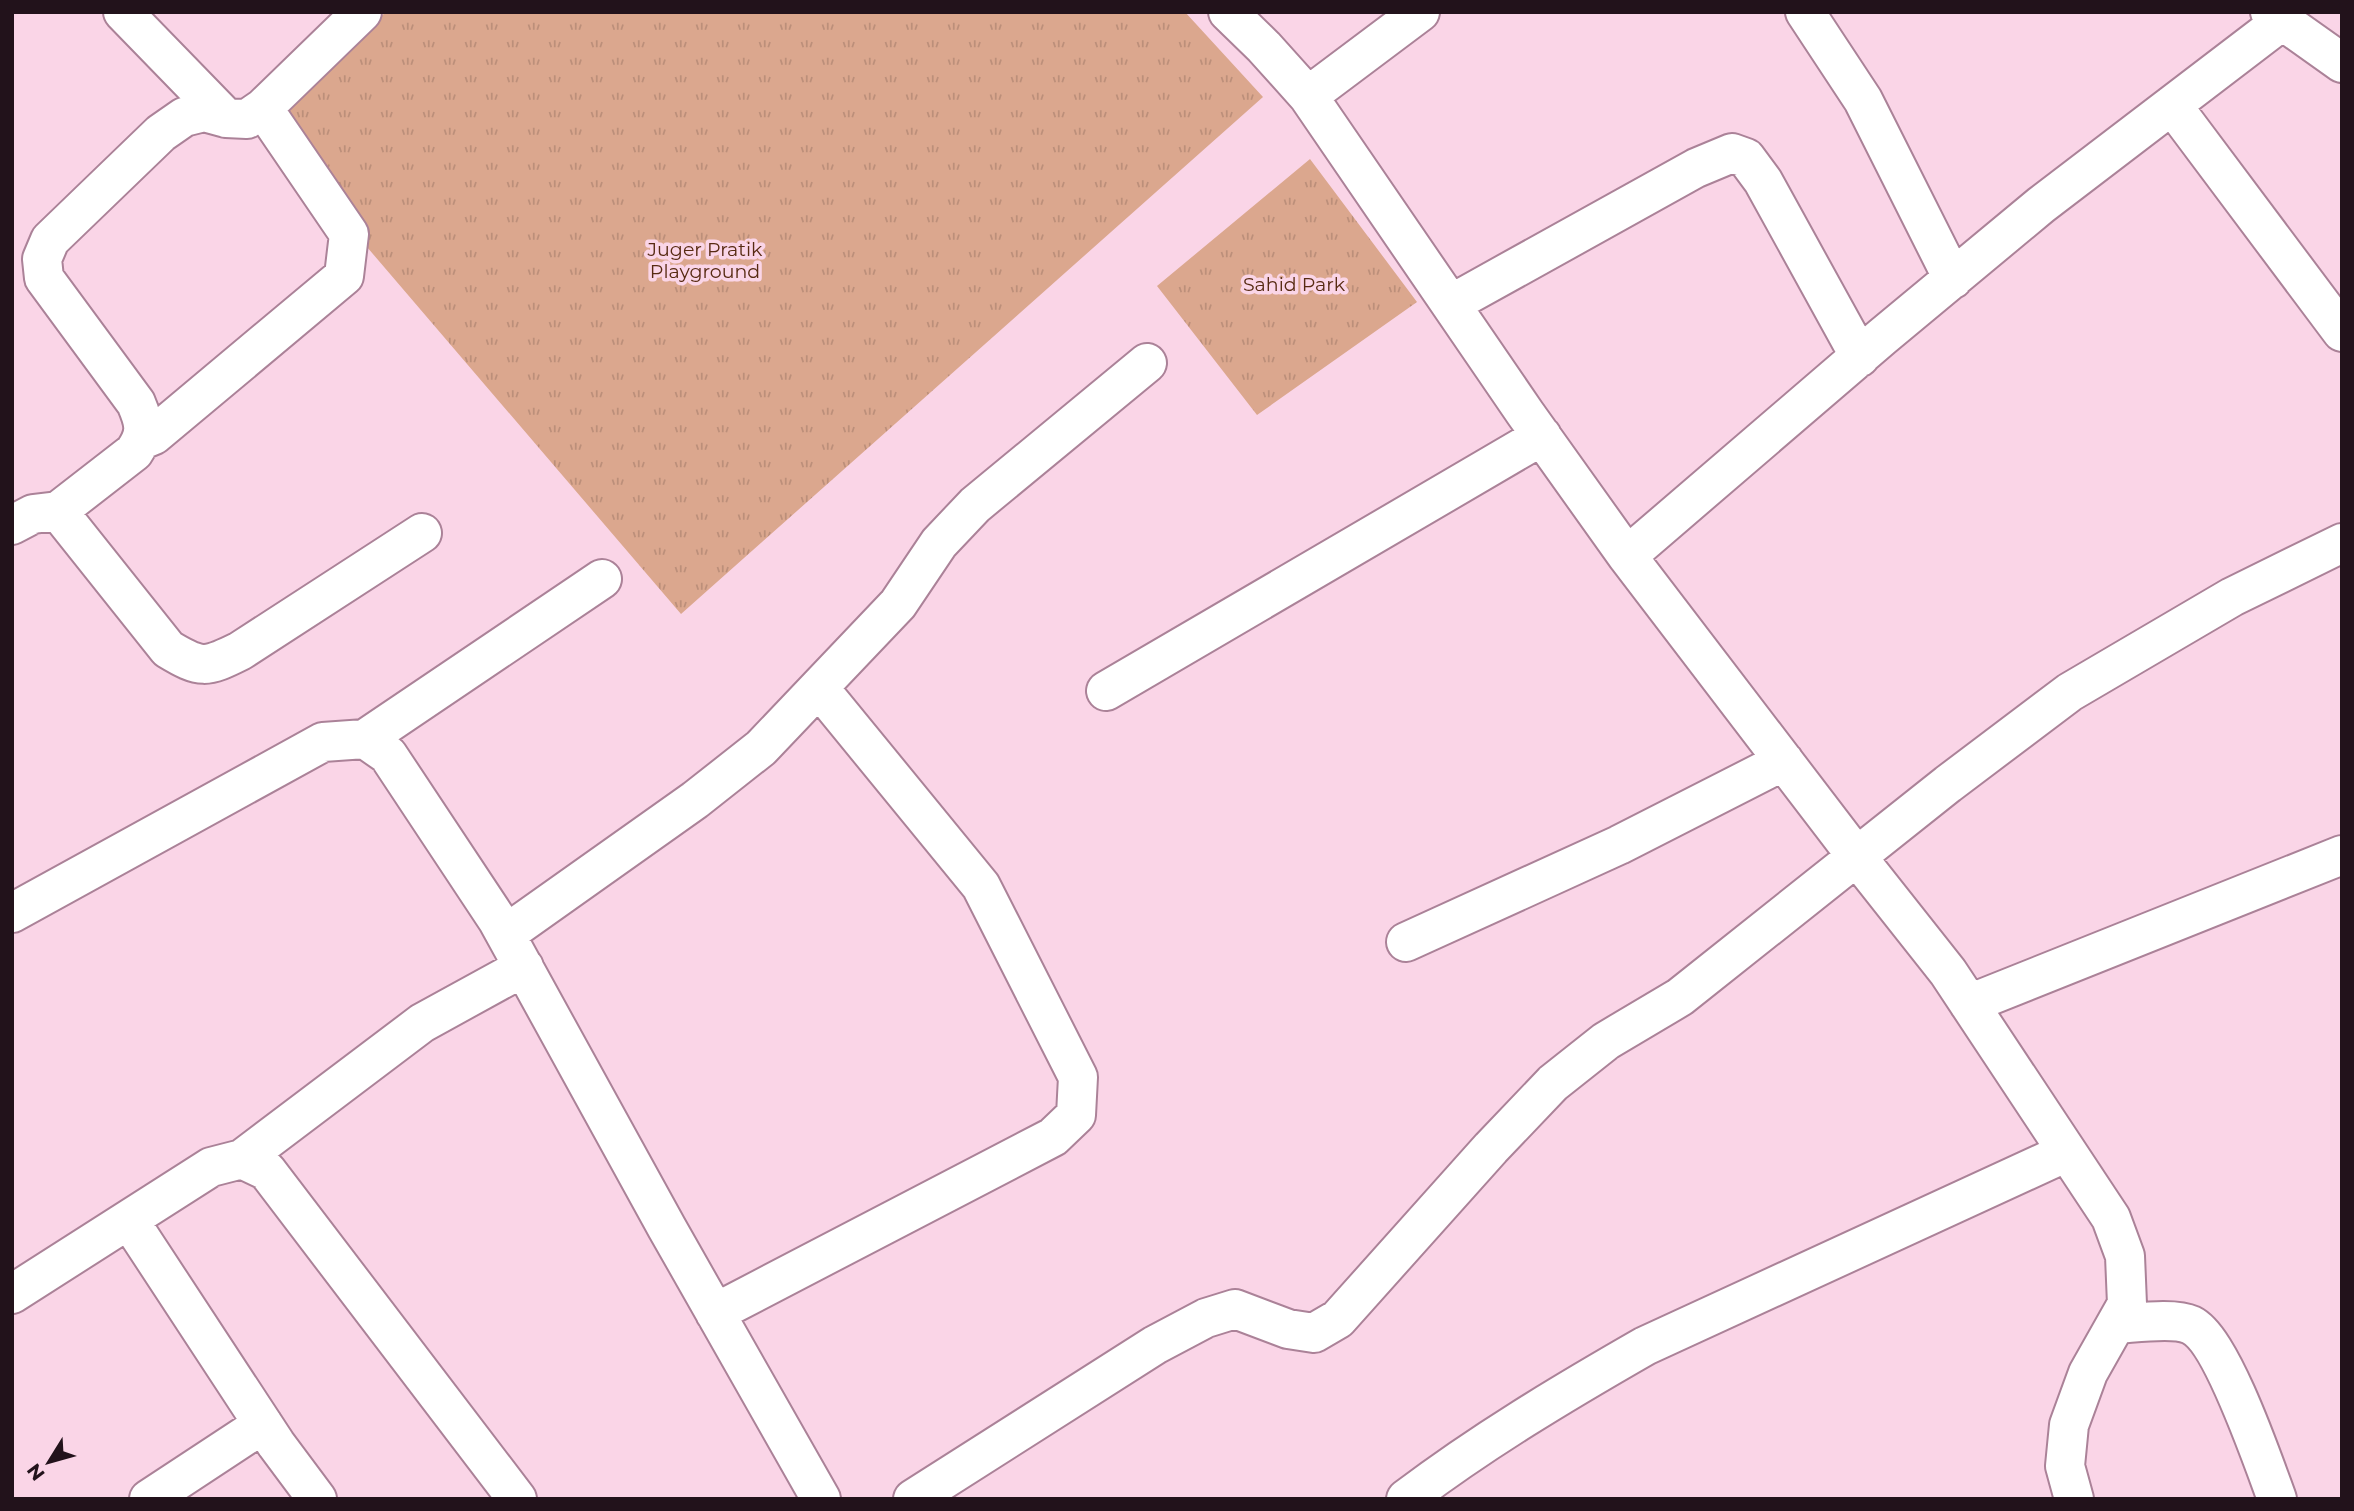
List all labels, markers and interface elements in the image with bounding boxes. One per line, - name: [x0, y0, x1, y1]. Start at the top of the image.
- park label: Juger Pratik Playground: [647, 238, 763, 283]
- park label: Sahid Park: [1243, 273, 1346, 296]
- north arrow: [14, 1427, 84, 1497]
- text: N: [22, 1459, 50, 1485]

